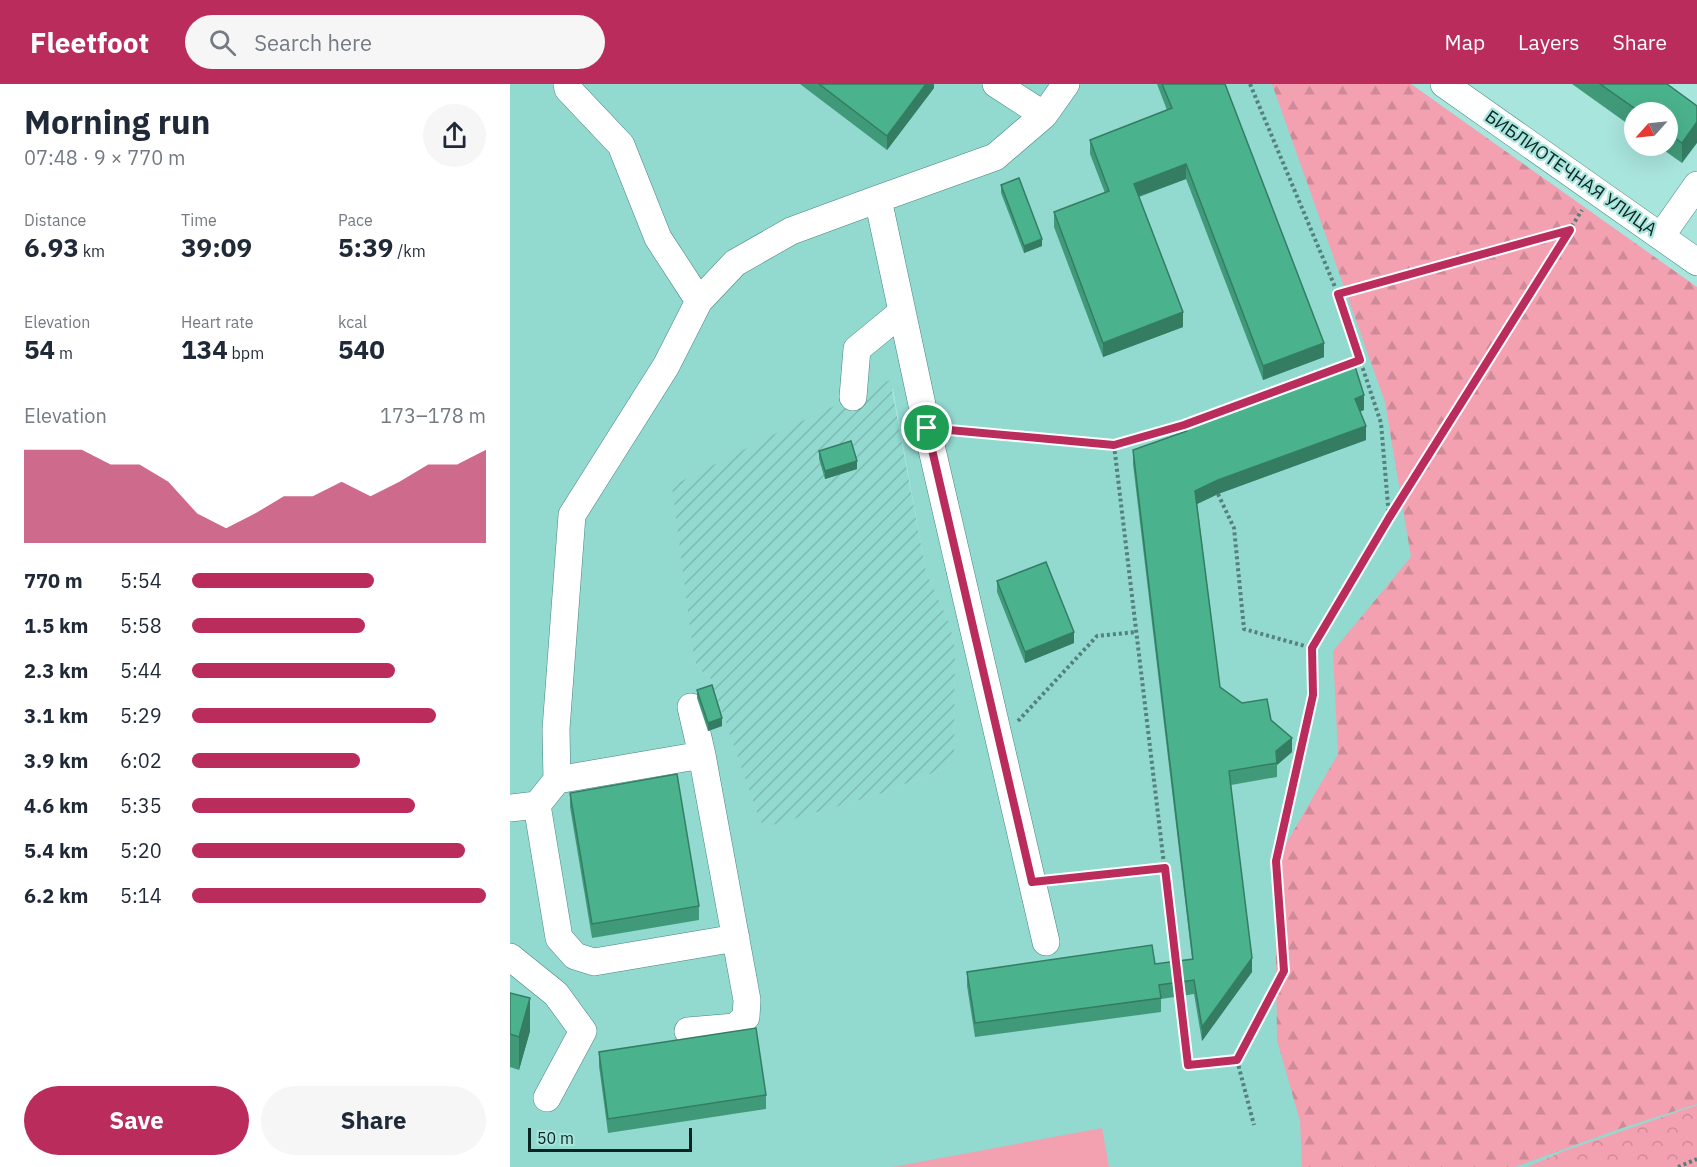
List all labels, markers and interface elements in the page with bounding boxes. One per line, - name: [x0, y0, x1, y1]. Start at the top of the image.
- search box: [185, 15, 605, 69]
- text: Fleetfoot: [30, 24, 149, 61]
- icon: search: [206, 26, 239, 59]
- text: Search here: [254, 28, 372, 57]
- text: Map: [1445, 28, 1485, 56]
- text: Layers: [1518, 28, 1580, 56]
- text: Share: [1613, 28, 1667, 56]
- text: Morning run: [24, 100, 210, 143]
- north arrow: [1624, 102, 1678, 156]
- map controls: [1624, 102, 1678, 156]
- button: share: [423, 104, 486, 167]
- street label: БИБЛИОТЕЧНАЯ УЛИЦА: [1481, 104, 1662, 241]
- text: 07:48 · 9 × 770 m: [24, 144, 185, 171]
- text: Distance: [24, 210, 86, 230]
- text: Time: [181, 210, 217, 230]
- text: Pace: [338, 210, 373, 230]
- text: 6.93: [24, 230, 79, 264]
- text: 39:09: [181, 230, 252, 264]
- text: 5:39: [338, 230, 393, 264]
- text: km: [79, 241, 105, 261]
- text: /km: [393, 241, 426, 261]
- text: Elevation: [24, 312, 90, 332]
- text: Heart rate: [181, 312, 254, 332]
- text: kcal: [338, 312, 367, 332]
- text: 54: [24, 332, 55, 366]
- text: 134: [181, 332, 228, 366]
- text: 540: [338, 332, 385, 366]
- text: m: [55, 343, 73, 363]
- text: bpm: [228, 343, 264, 363]
- text: Elevation: [24, 402, 107, 429]
- text: 173–178 m: [380, 402, 486, 429]
- pin: [901, 402, 952, 453]
- icon: arrive: [910, 411, 943, 444]
- text: 770 m: [24, 567, 83, 594]
- text: 5:54: [120, 567, 162, 594]
- text: 1.5 km: [24, 612, 88, 639]
- text: 5:58: [120, 612, 162, 639]
- text: 2.3 km: [24, 657, 88, 684]
- text: 5:44: [120, 657, 162, 684]
- text: 3.1 km: [24, 702, 88, 729]
- text: 5:29: [120, 702, 162, 729]
- text: 3.9 km: [24, 747, 88, 774]
- text: 6:02: [120, 747, 162, 774]
- text: 4.6 km: [24, 792, 88, 819]
- text: 5:35: [120, 792, 162, 819]
- text: 5.4 km: [24, 837, 88, 864]
- text: 5:20: [120, 837, 162, 864]
- text: 6.2 km: [24, 882, 88, 909]
- text: 5:14: [120, 882, 162, 909]
- button: Save: [24, 1086, 249, 1155]
- button: Share: [261, 1086, 486, 1155]
- scale bar: [528, 1125, 692, 1152]
- text: 50 m: [537, 1128, 574, 1148]

